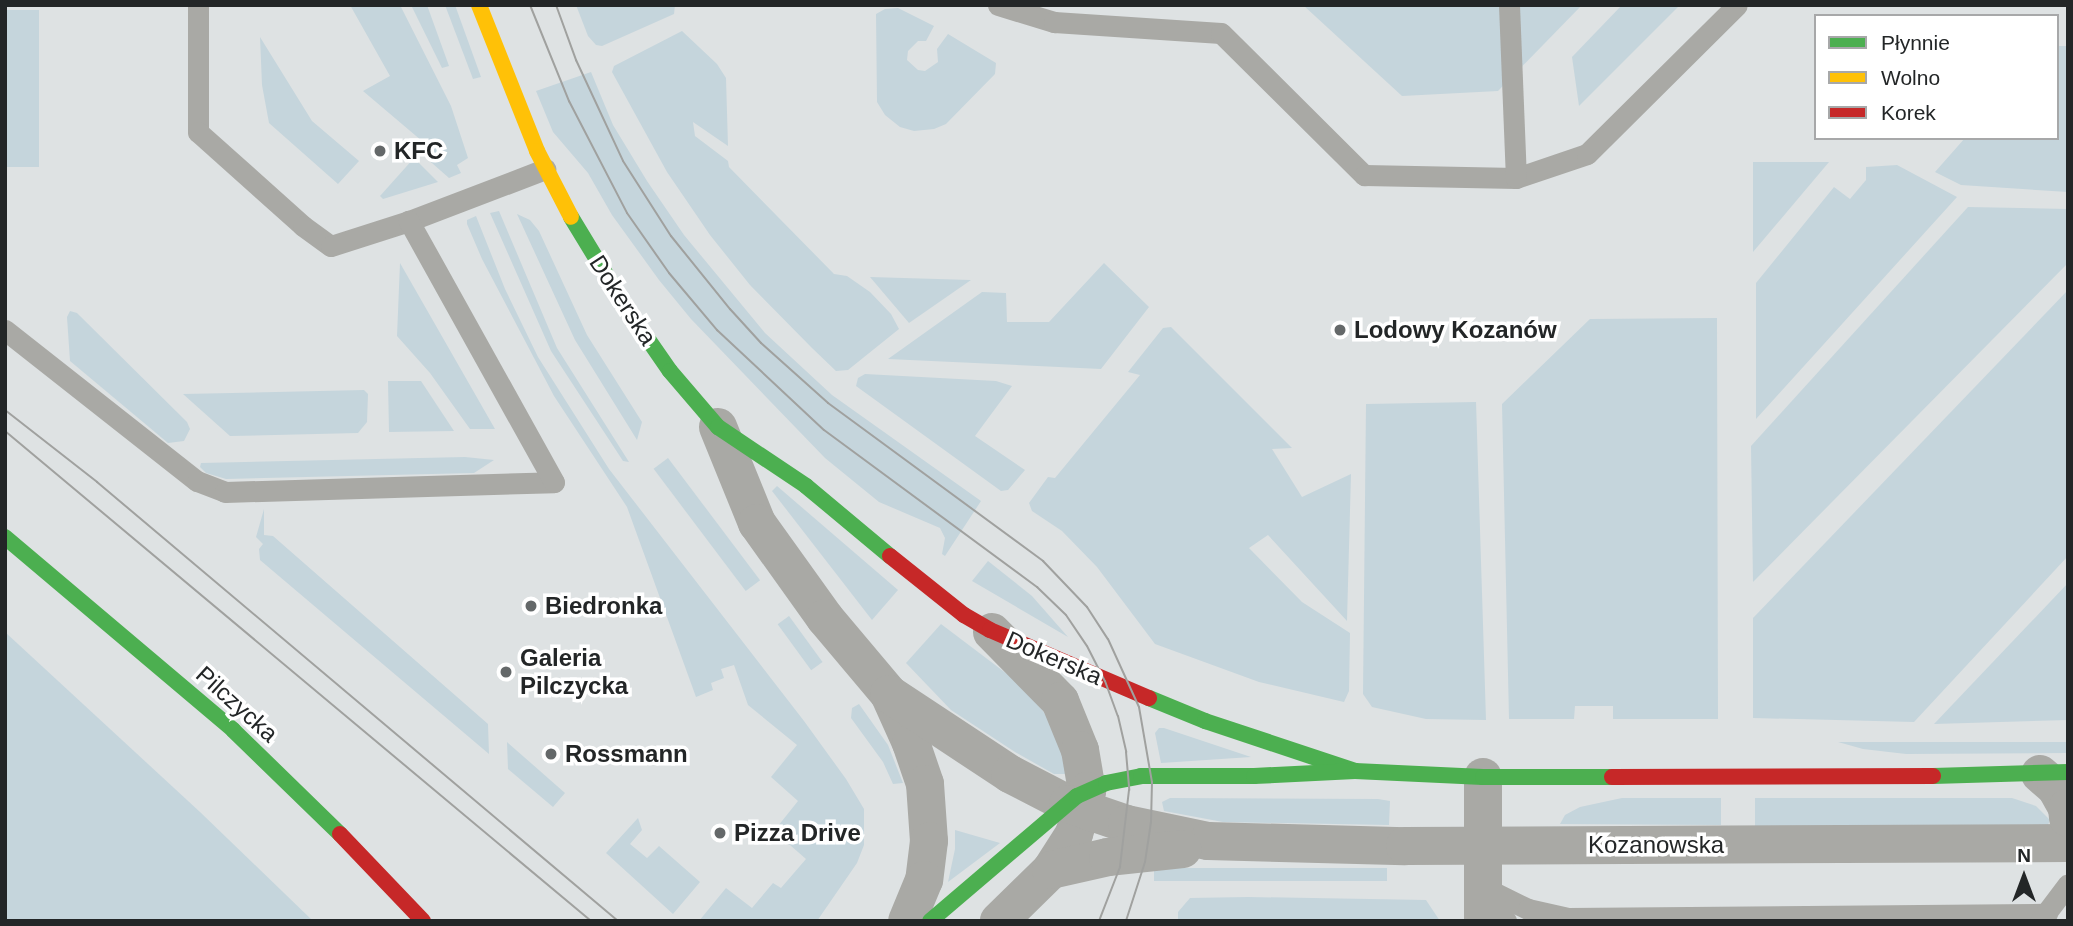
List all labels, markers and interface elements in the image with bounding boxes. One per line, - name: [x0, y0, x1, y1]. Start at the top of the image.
- legend: [1814, 14, 2059, 140]
- text: Płynnie: [1881, 31, 1950, 54]
- text: Wolno: [1881, 66, 1940, 89]
- text: Korek: [1881, 101, 1936, 124]
- place label: KFC: [394, 137, 443, 165]
- marker: KFC: [372, 143, 388, 159]
- street label: Dokerska: [583, 250, 663, 350]
- place label: Lodowy Kozanów: [1354, 316, 1557, 344]
- marker: Lodowy Kozanów: [1332, 322, 1348, 338]
- place label: Biedronka: [545, 592, 662, 620]
- marker: Biedronka: [523, 598, 539, 614]
- street label: Dokerska: [1002, 625, 1106, 691]
- place label: Galeria Pilczycka: [520, 644, 628, 700]
- street label: Pilczycka: [190, 660, 284, 748]
- marker: Galeria Pilczycka: [498, 664, 514, 680]
- place label: Rossmann: [565, 740, 688, 768]
- marker: Rossmann: [543, 746, 559, 762]
- place label: Pizza Drive: [734, 819, 861, 847]
- marker: Pizza Drive: [712, 825, 728, 841]
- street label: Kozanowska: [1588, 831, 1724, 859]
- north arrow: [1989, 842, 2059, 912]
- text: N: [2017, 845, 2031, 866]

